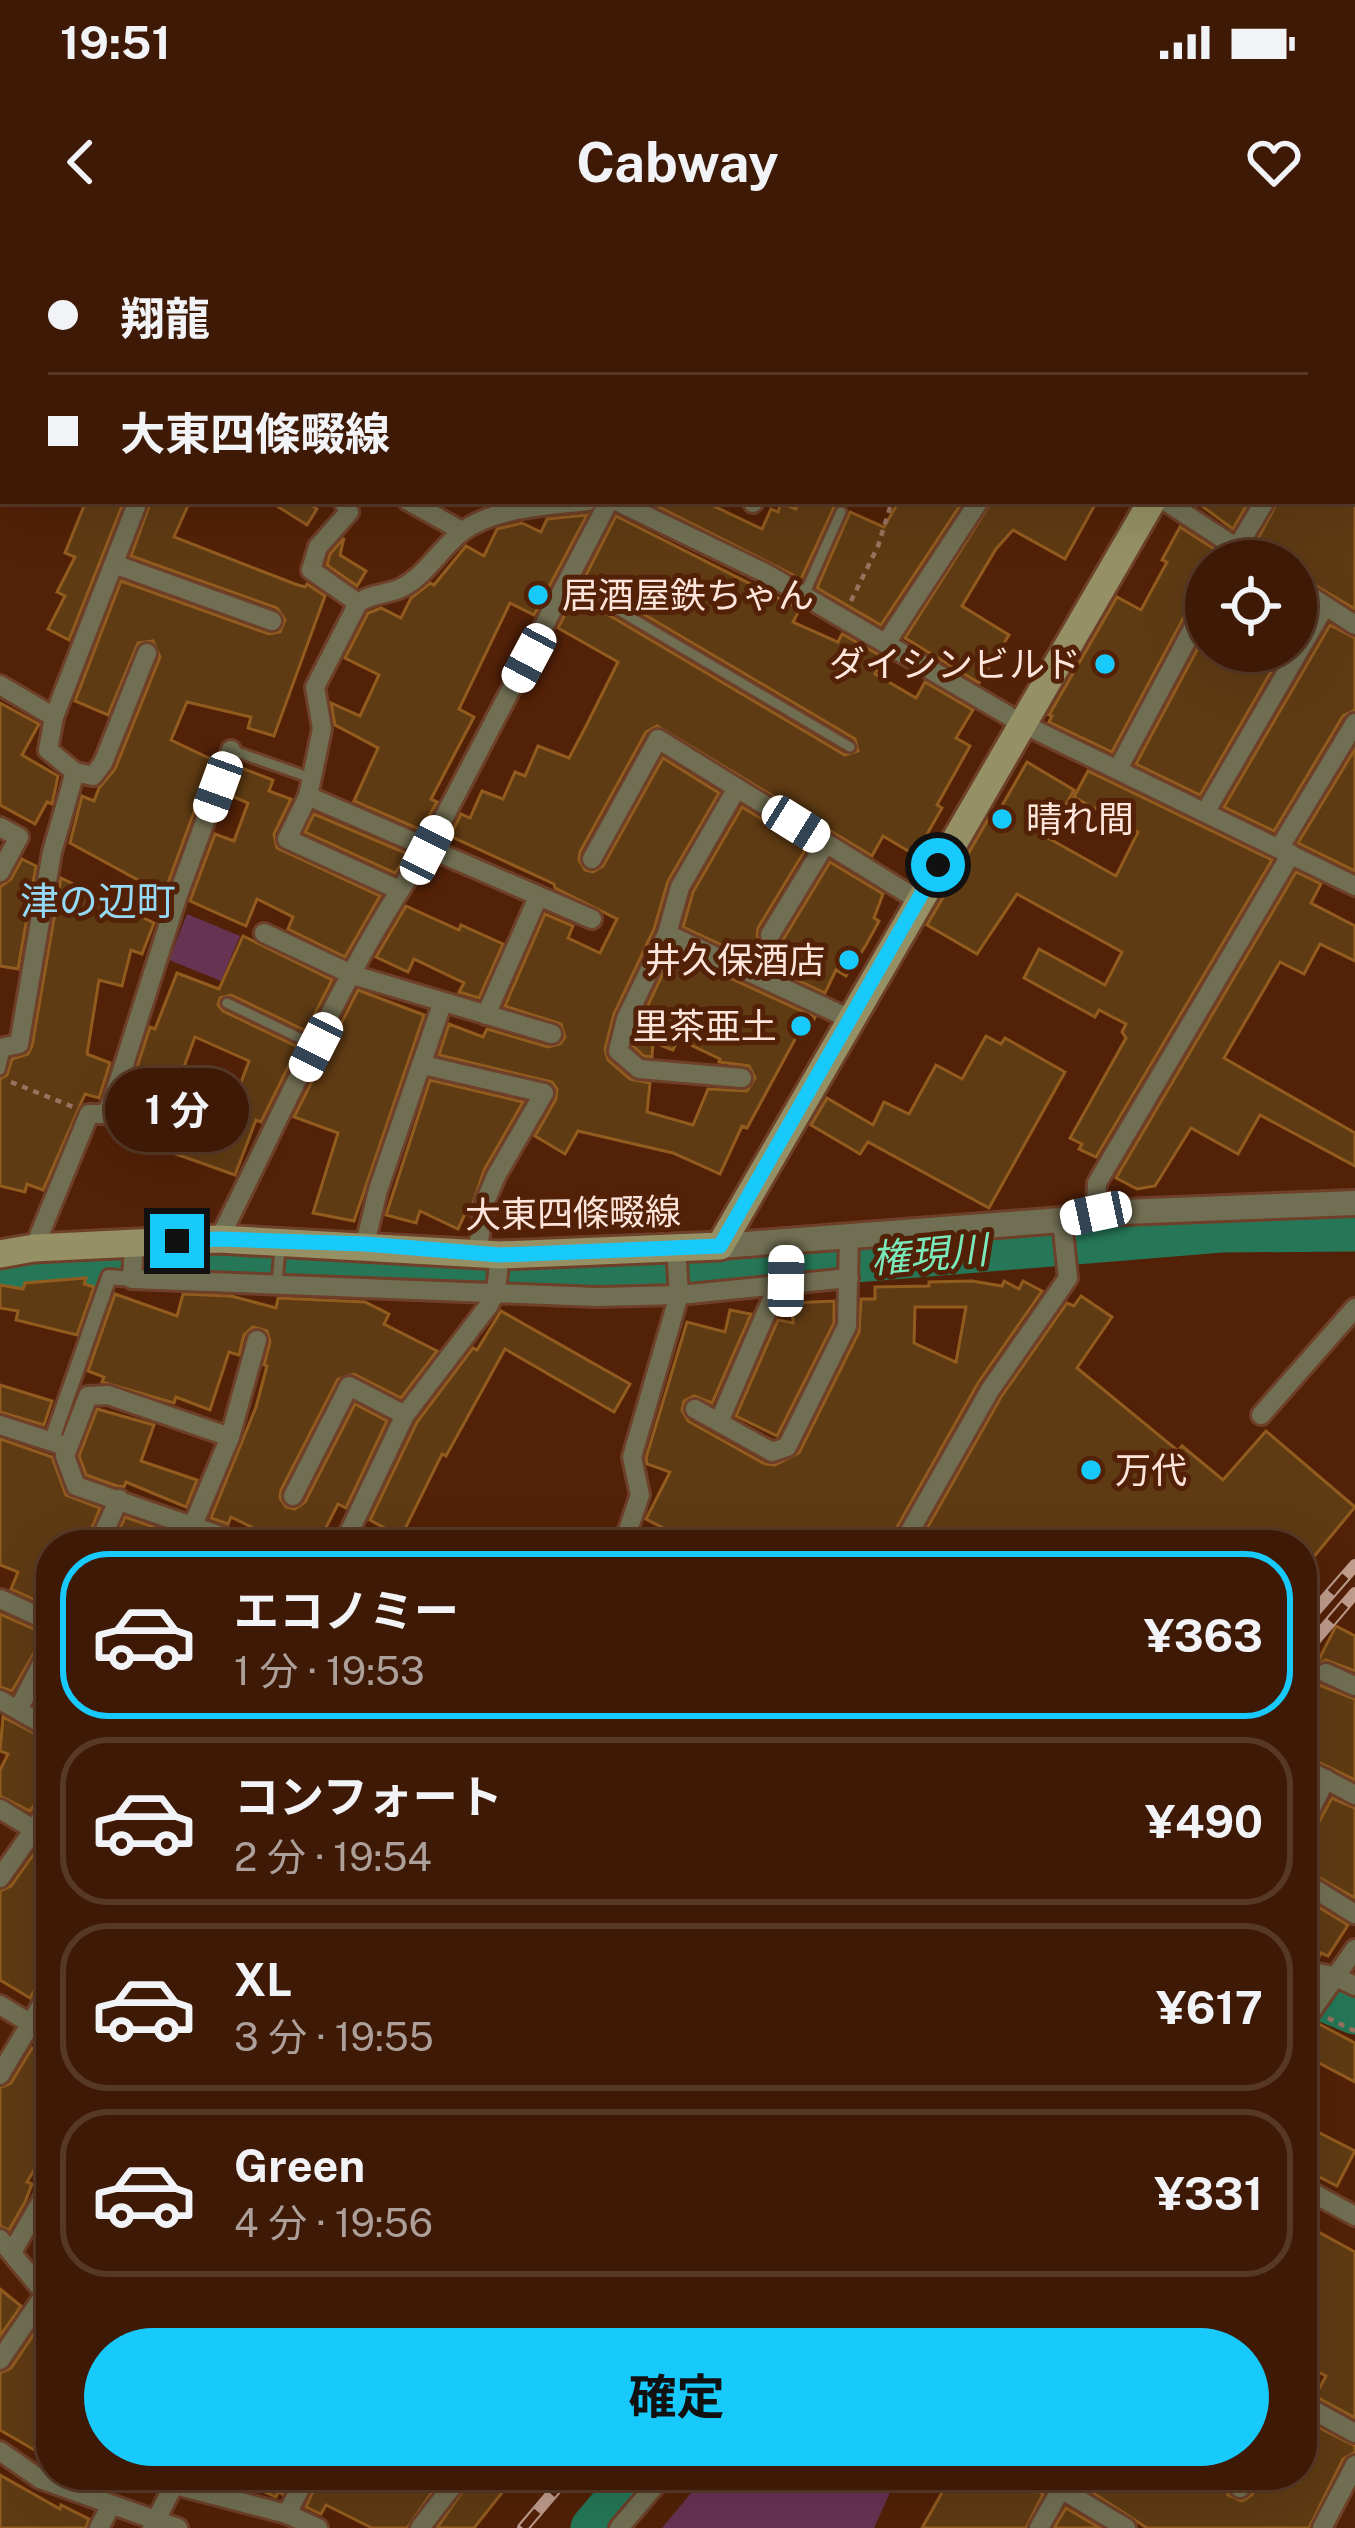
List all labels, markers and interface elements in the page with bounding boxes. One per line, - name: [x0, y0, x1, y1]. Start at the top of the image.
- text: 19:51: [60, 16, 171, 69]
- icon: back: [48, 129, 114, 195]
- icon: heart: [1241, 129, 1307, 195]
- text: Cabway: [576, 131, 779, 194]
- text: 翔龍: [120, 292, 210, 345]
- text: 大東四條畷線: [120, 407, 390, 460]
- map controls: [1185, 540, 1317, 672]
- button: locate: [1185, 540, 1317, 672]
- place label: 居酒屋鉄ちゃん: [562, 574, 814, 616]
- marker: 居酒屋鉄ちゃん: [525, 582, 551, 608]
- car: [496, 618, 562, 698]
- place label: ダイシンビルド: [829, 643, 1081, 685]
- marker: ダイシンビルド: [1092, 651, 1118, 677]
- car: [189, 747, 247, 827]
- car: [756, 790, 836, 858]
- place label: 晴れ間: [1026, 798, 1134, 840]
- marker: 晴れ間: [989, 806, 1015, 832]
- car: [395, 810, 459, 890]
- route start: [911, 838, 965, 892]
- district label: 津の辺町: [20, 878, 176, 924]
- place label: 井久保酒店: [645, 939, 825, 981]
- marker: 井久保酒店: [836, 947, 862, 973]
- place label: 里茶亜土: [633, 1005, 777, 1047]
- car: [284, 1007, 348, 1087]
- marker: 里茶亜土: [788, 1013, 814, 1039]
- callout: 1 分: [105, 1067, 249, 1151]
- text: 1 分: [145, 1087, 209, 1133]
- car: [1057, 1188, 1135, 1238]
- street label: 大東四條畷線: [465, 1190, 681, 1236]
- route end: [150, 1214, 204, 1268]
- water label: 権現川: [869, 1226, 993, 1282]
- car: [767, 1245, 805, 1317]
- place label: 万代: [1115, 1449, 1187, 1491]
- marker: 万代: [1078, 1457, 1104, 1483]
- icon: car: [90, 1581, 198, 1689]
- text: エコノミー: [234, 1584, 459, 1637]
- text: ¥363: [1144, 1609, 1263, 1662]
- text: 1 分 · 19:53: [234, 1648, 425, 1694]
- icon: car: [90, 1767, 198, 1875]
- text: コンフォート: [234, 1770, 503, 1823]
- text: ¥490: [1145, 1795, 1263, 1848]
- text: 2 分 · 19:54: [234, 1834, 432, 1880]
- icon: car: [90, 1953, 198, 2061]
- text: XL: [234, 1953, 292, 2006]
- text: ¥617: [1156, 1981, 1263, 2034]
- text: 3 分 · 19:55: [234, 2014, 434, 2060]
- icon: car: [90, 2139, 198, 2247]
- text: Green: [234, 2139, 365, 2192]
- text: ¥331: [1154, 2167, 1263, 2220]
- text: 4 分 · 19:56: [234, 2200, 433, 2246]
- button: 確定: [84, 2328, 1269, 2466]

